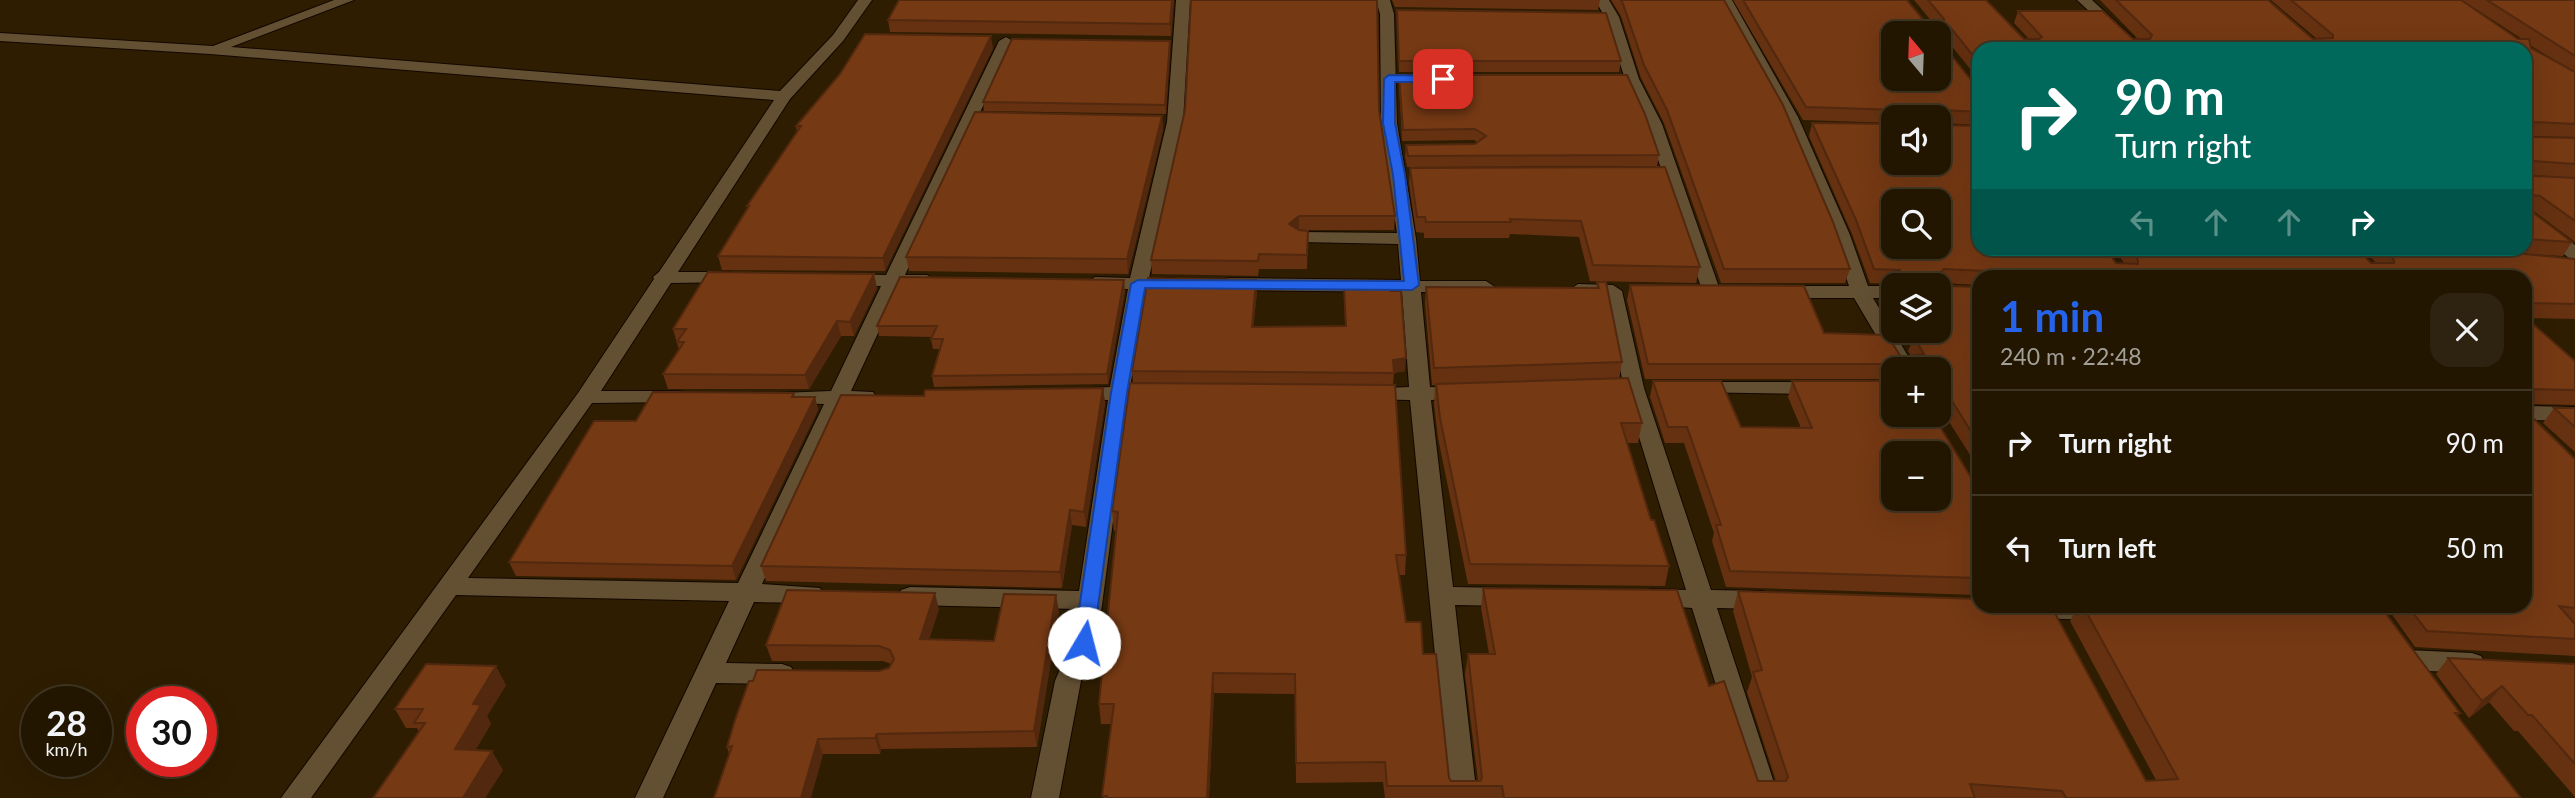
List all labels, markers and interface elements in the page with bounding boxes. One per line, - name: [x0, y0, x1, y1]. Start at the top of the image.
- north arrow: [1881, 21, 1951, 91]
- map controls: [1881, 21, 1951, 511]
- pin: [1413, 49, 1473, 109]
- icon: arrive: [1424, 60, 1462, 98]
- text: 90 m: [2115, 67, 2225, 125]
- icon: right: [2000, 70, 2091, 161]
- button: sound: [1881, 105, 1951, 175]
- text: Turn right: [2115, 126, 2251, 165]
- button: search: [1881, 189, 1951, 259]
- icon: left: [2124, 203, 2162, 241]
- icon: ahead: [2197, 203, 2235, 241]
- icon: ahead: [2270, 203, 2308, 241]
- icon: right: [2343, 203, 2381, 241]
- button: layers: [1881, 273, 1951, 343]
- text: 1 min: [2000, 291, 2104, 341]
- button: close: [2430, 293, 2504, 367]
- text: 240 m · 22:48: [2000, 342, 2142, 370]
- button: +: [1881, 357, 1951, 427]
- icon: right: [2000, 424, 2038, 462]
- text: Turn right: [2059, 427, 2172, 459]
- text: 90 m: [2446, 427, 2504, 459]
- button: −: [1881, 441, 1951, 511]
- icon: left: [2000, 529, 2038, 567]
- text: Turn left: [2059, 532, 2156, 564]
- text: 50 m: [2446, 532, 2504, 564]
- position arrow: [1047, 606, 1121, 680]
- speed limit sign: 30: [126, 686, 217, 777]
- text: 28: [46, 701, 87, 743]
- text: km/h: [45, 738, 88, 760]

